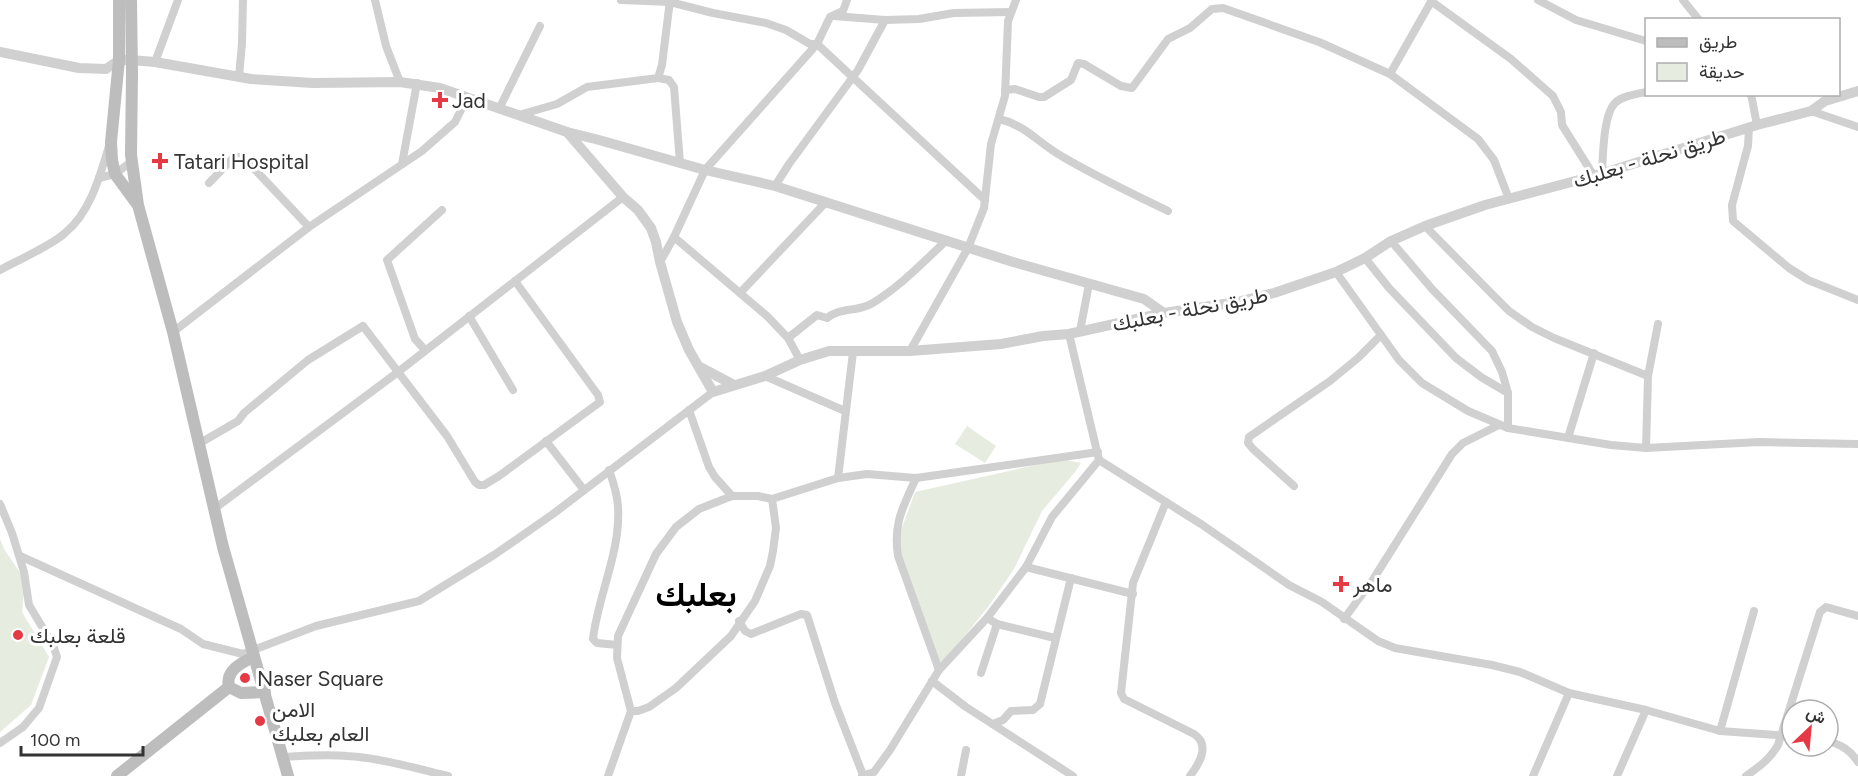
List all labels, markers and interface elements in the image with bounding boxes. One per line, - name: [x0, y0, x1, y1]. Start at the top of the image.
- legend: [1645, 18, 1840, 96]
- text: طريق: [1699, 31, 1737, 53]
- text: حديقة: [1699, 61, 1745, 83]
- place label: Jad: [452, 88, 486, 113]
- marker: Jad: [433, 93, 447, 107]
- street label: طريق نحلة - بعلبك: [1570, 123, 1728, 194]
- place label: Tatari Hospital: [174, 149, 309, 174]
- marker: Tatari Hospital: [151, 152, 169, 170]
- street label: طريق نحلة - بعلبك: [1110, 282, 1270, 337]
- place label: ماهر: [1352, 572, 1392, 598]
- district label: بعلبك: [655, 575, 737, 614]
- marker: ماهر: [1334, 577, 1348, 591]
- place label: قلعة بعلبك: [30, 623, 126, 648]
- marker: قلعة بعلبك: [11, 628, 25, 642]
- place label: Naser Square: [257, 666, 384, 691]
- marker: Naser Square: [238, 671, 252, 685]
- place label: الامن العام بعلبك: [272, 697, 369, 748]
- north arrow: [1780, 698, 1840, 758]
- text: ش: [1804, 702, 1829, 728]
- marker: الامن العام بعلبك: [253, 714, 267, 728]
- scale bar: [21, 719, 142, 757]
- text: 100 m: [30, 729, 80, 751]

